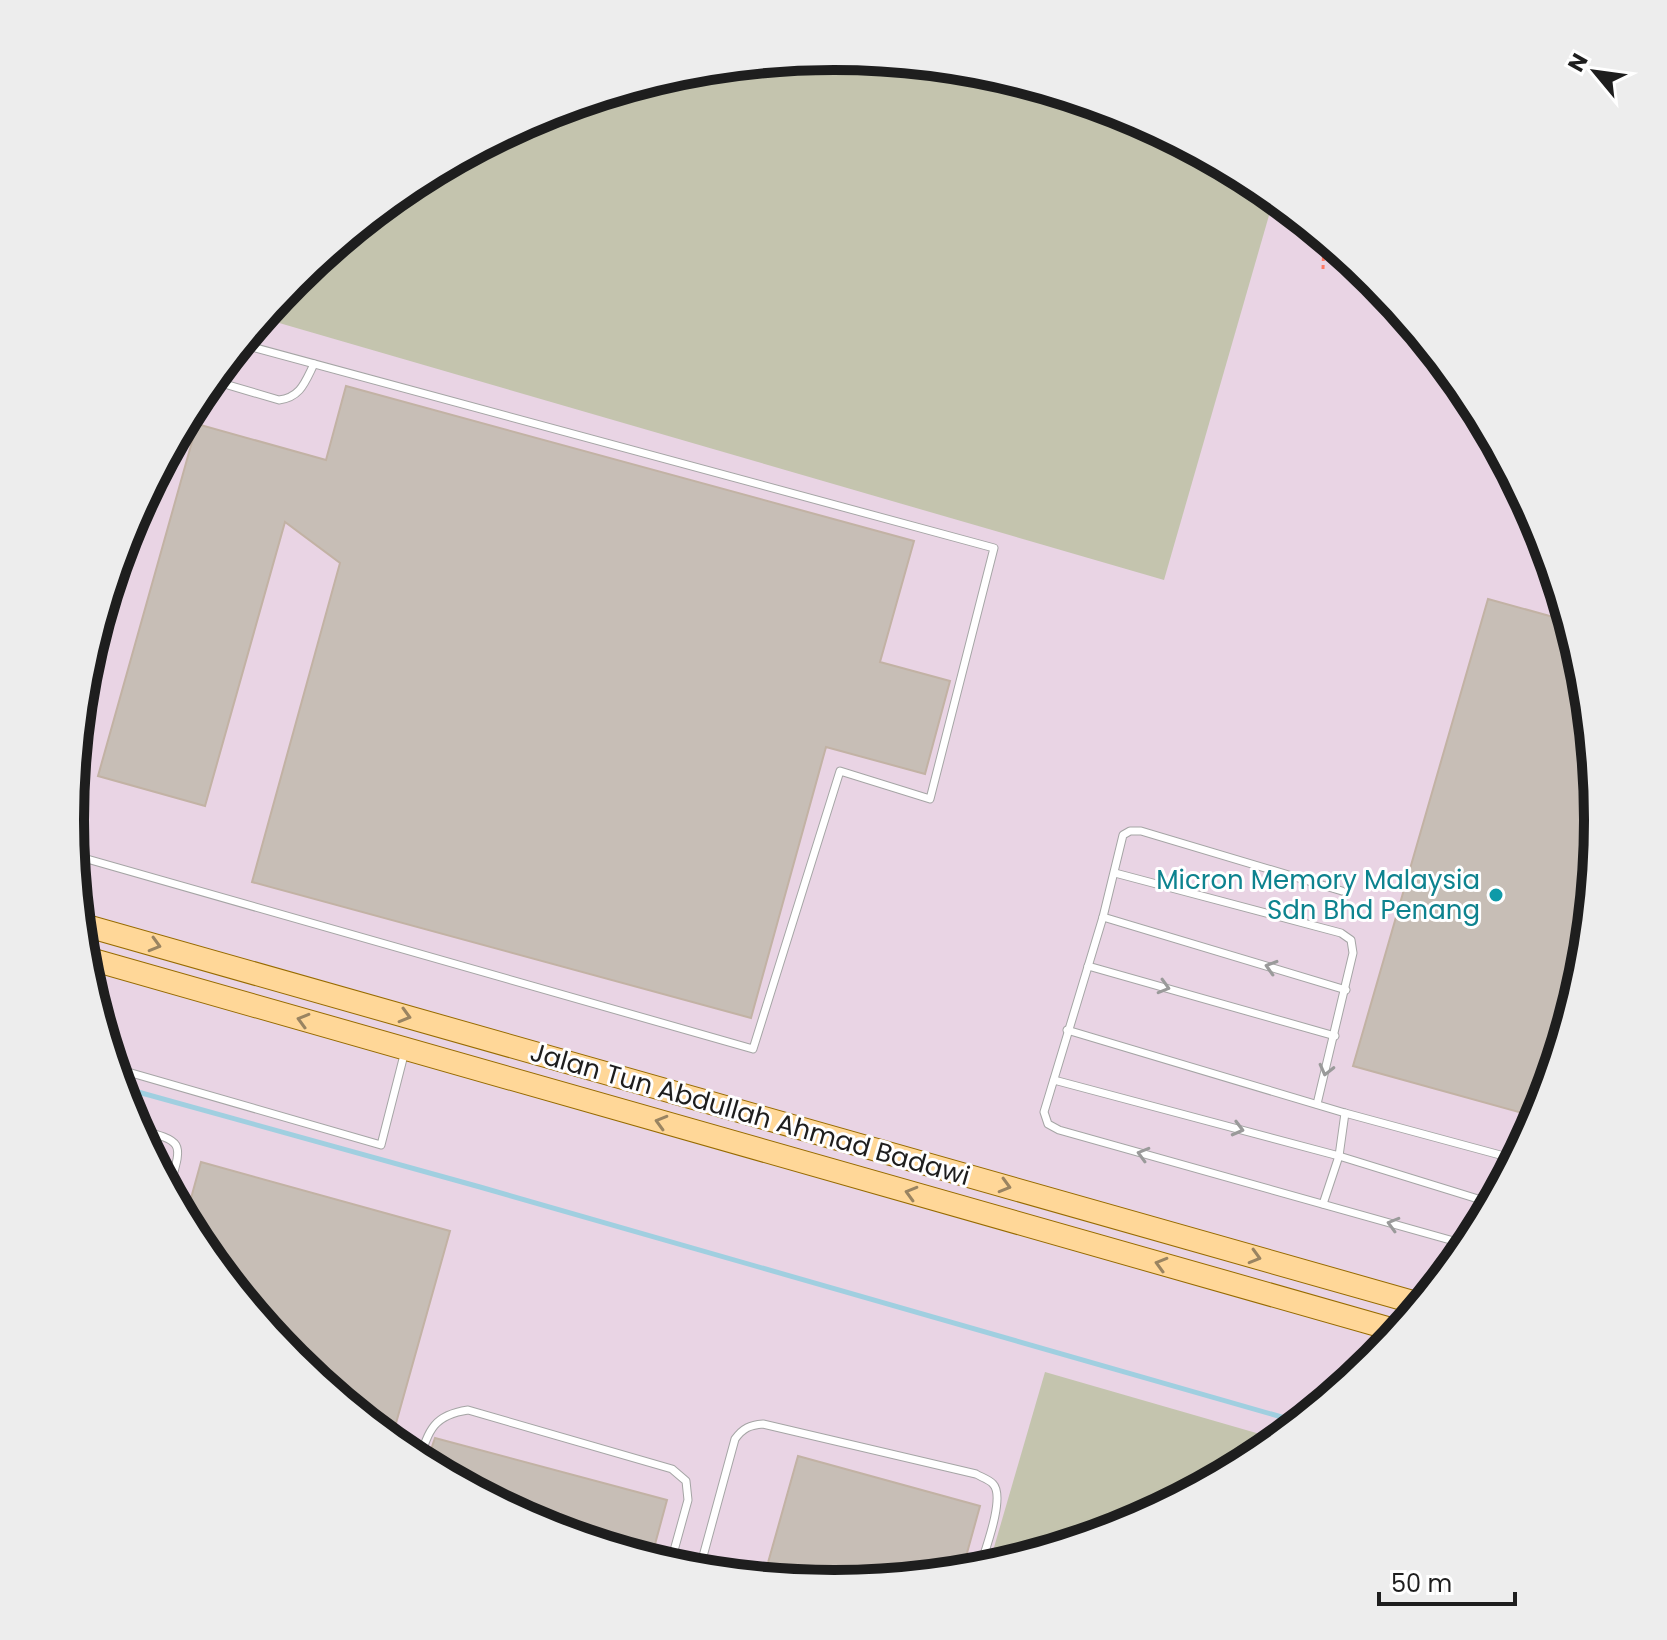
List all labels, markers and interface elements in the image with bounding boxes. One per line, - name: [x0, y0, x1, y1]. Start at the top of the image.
- north arrow: [1555, 32, 1635, 112]
- text: N: [1560, 48, 1596, 77]
- place label: Micron Memory Malaysia Sdn Bhd Penang: [1156, 862, 1480, 928]
- marker: Micron Memory Malaysia Sdn Bhd Penang: [1487, 886, 1505, 904]
- one-way arrow: [147, 936, 161, 952]
- one-way arrow: [1265, 960, 1278, 976]
- one-way arrow: [1156, 978, 1170, 995]
- one-way arrow: [397, 1007, 411, 1023]
- one-way arrow: [297, 1013, 311, 1029]
- street label: Jalan Tun Abdullah Ahmad Badawi: [526, 1034, 974, 1194]
- one-way arrow: [1318, 1063, 1335, 1076]
- one-way arrow: [654, 1114, 668, 1131]
- one-way arrow: [1230, 1120, 1244, 1137]
- one-way arrow: [1136, 1147, 1150, 1163]
- one-way arrow: [998, 1177, 1012, 1193]
- one-way arrow: [905, 1185, 919, 1202]
- one-way arrow: [1387, 1217, 1400, 1233]
- one-way arrow: [1248, 1248, 1262, 1264]
- one-way arrow: [1155, 1256, 1169, 1273]
- scale bar: [1379, 1556, 1515, 1606]
- text: 50 m: [1391, 1567, 1452, 1600]

